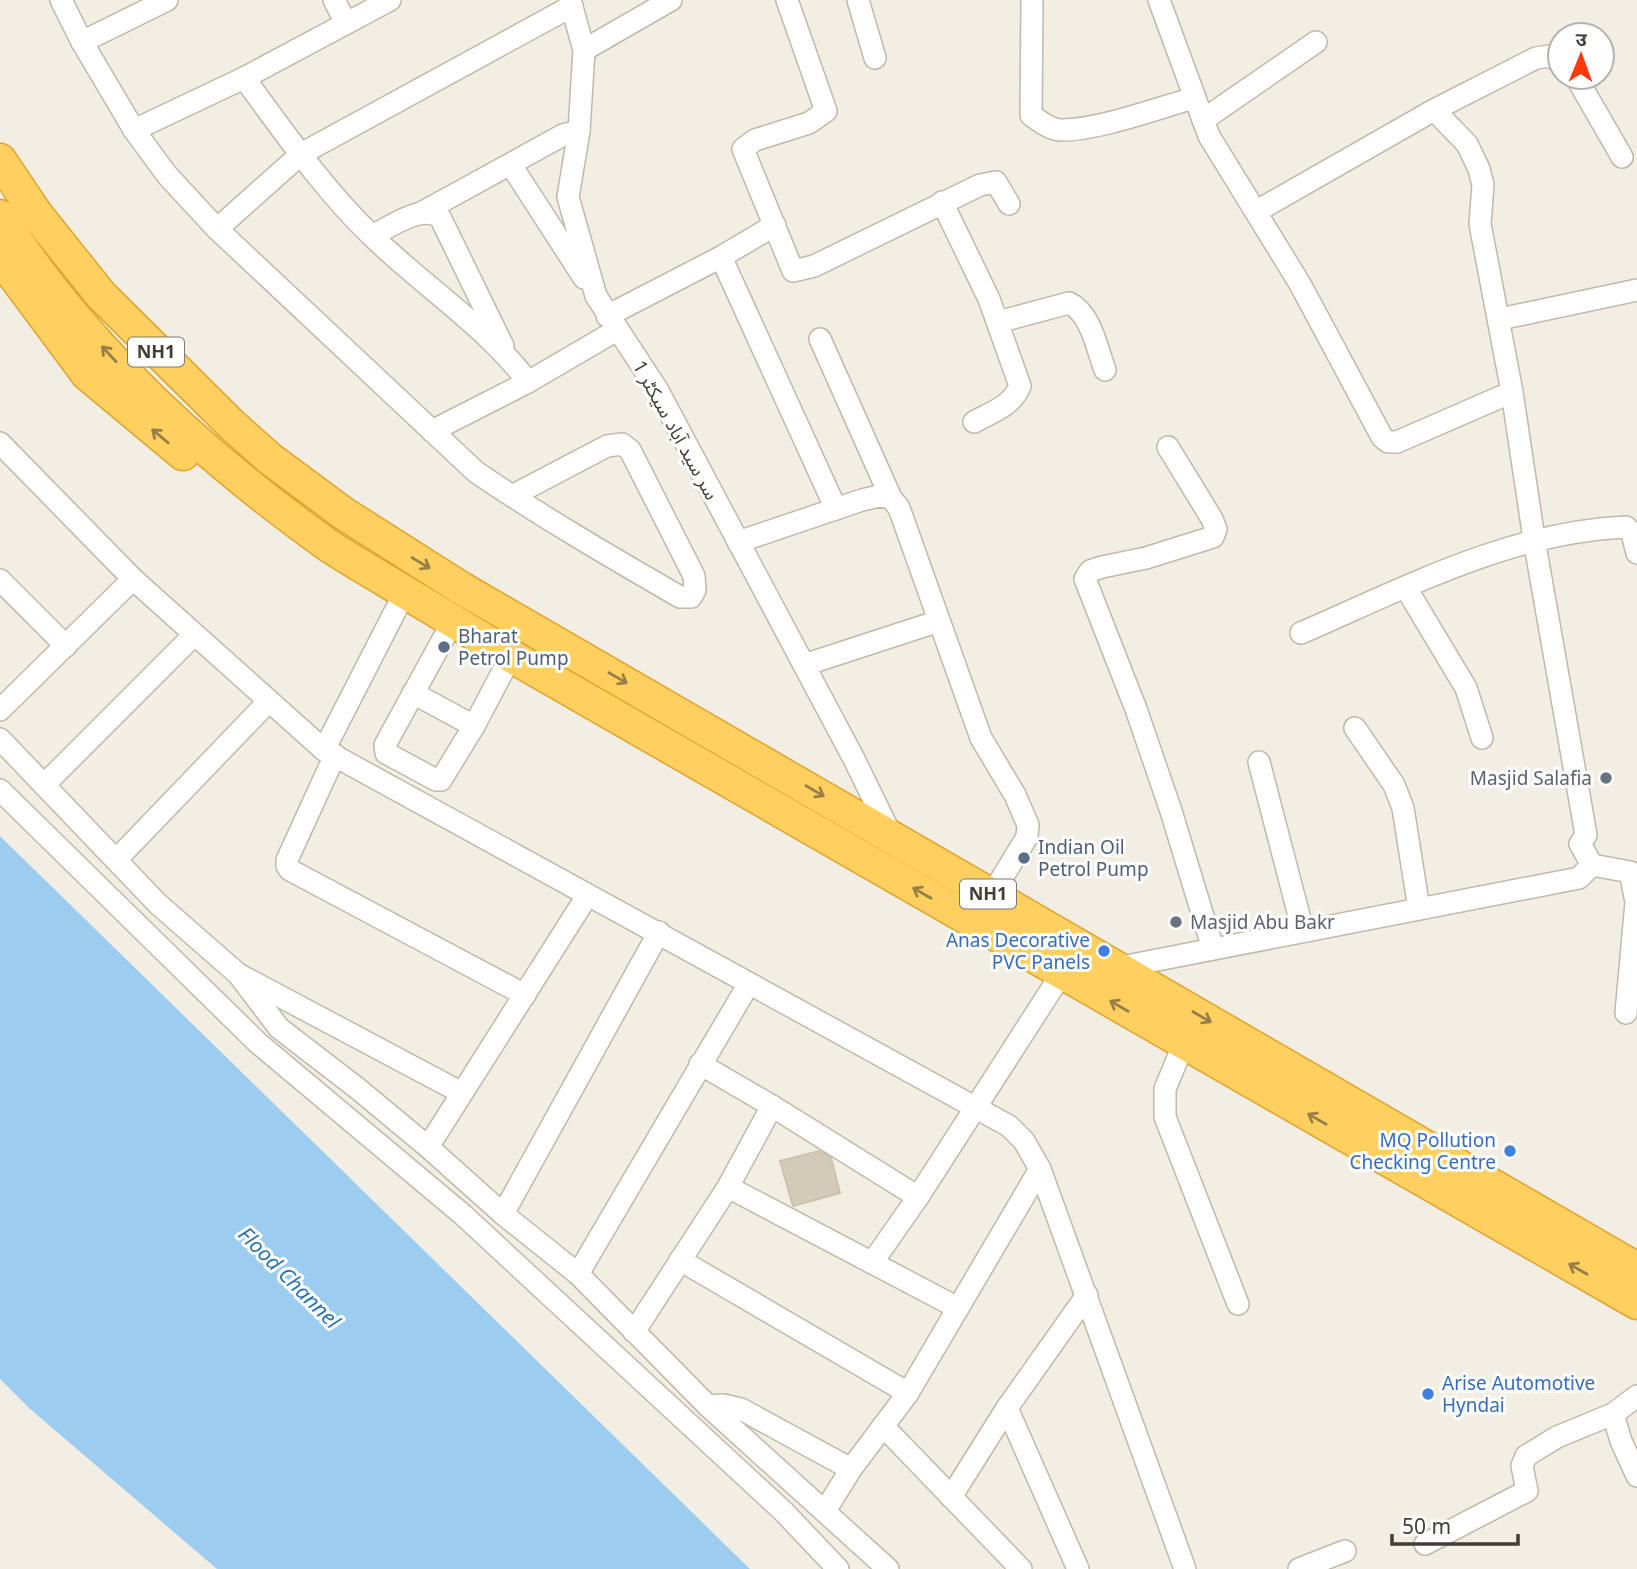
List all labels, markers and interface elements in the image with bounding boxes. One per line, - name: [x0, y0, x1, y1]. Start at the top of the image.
- north arrow: [1546, 21, 1616, 91]
- text: उ: [1576, 26, 1588, 52]
- road number: NH1: [128, 338, 184, 366]
- one-way arrow: [101, 346, 118, 363]
- street label: سر سید آباد سیکٹر 1: [627, 356, 725, 504]
- one-way arrow: [152, 428, 170, 444]
- one-way arrow: [411, 557, 431, 571]
- place label: Bharat Petrol Pump: [458, 623, 569, 671]
- marker: Bharat Petrol Pump: [436, 639, 452, 655]
- one-way arrow: [607, 671, 627, 685]
- place label: Masjid Salafia: [1470, 765, 1592, 791]
- marker: Masjid Salafia: [1598, 770, 1614, 786]
- one-way arrow: [804, 784, 824, 798]
- place label: Indian Oil Petrol Pump: [1038, 834, 1149, 882]
- marker: Indian Oil Petrol Pump: [1016, 850, 1032, 866]
- road number: NH1: [960, 880, 1016, 908]
- one-way arrow: [913, 886, 933, 900]
- place label: Masjid Abu Bakr: [1190, 909, 1335, 935]
- marker: Masjid Abu Bakr: [1168, 914, 1184, 930]
- place label: Anas Decorative PVC Panels: [946, 927, 1090, 975]
- marker: Anas Decorative PVC Panels: [1096, 943, 1112, 959]
- one-way arrow: [1110, 999, 1130, 1013]
- one-way arrow: [1191, 1010, 1211, 1024]
- one-way arrow: [1307, 1112, 1327, 1126]
- place label: MQ Pollution Checking Centre: [1349, 1127, 1496, 1175]
- marker: MQ Pollution Checking Centre: [1502, 1143, 1518, 1159]
- water label: Flood Channel: [233, 1220, 347, 1335]
- one-way arrow: [1568, 1262, 1589, 1275]
- place label: Arise Automotive Hyndai: [1442, 1370, 1595, 1418]
- marker: Arise Automotive Hyndai: [1420, 1386, 1436, 1402]
- scale bar: [1392, 1502, 1518, 1546]
- text: 50 m: [1402, 1512, 1451, 1540]

